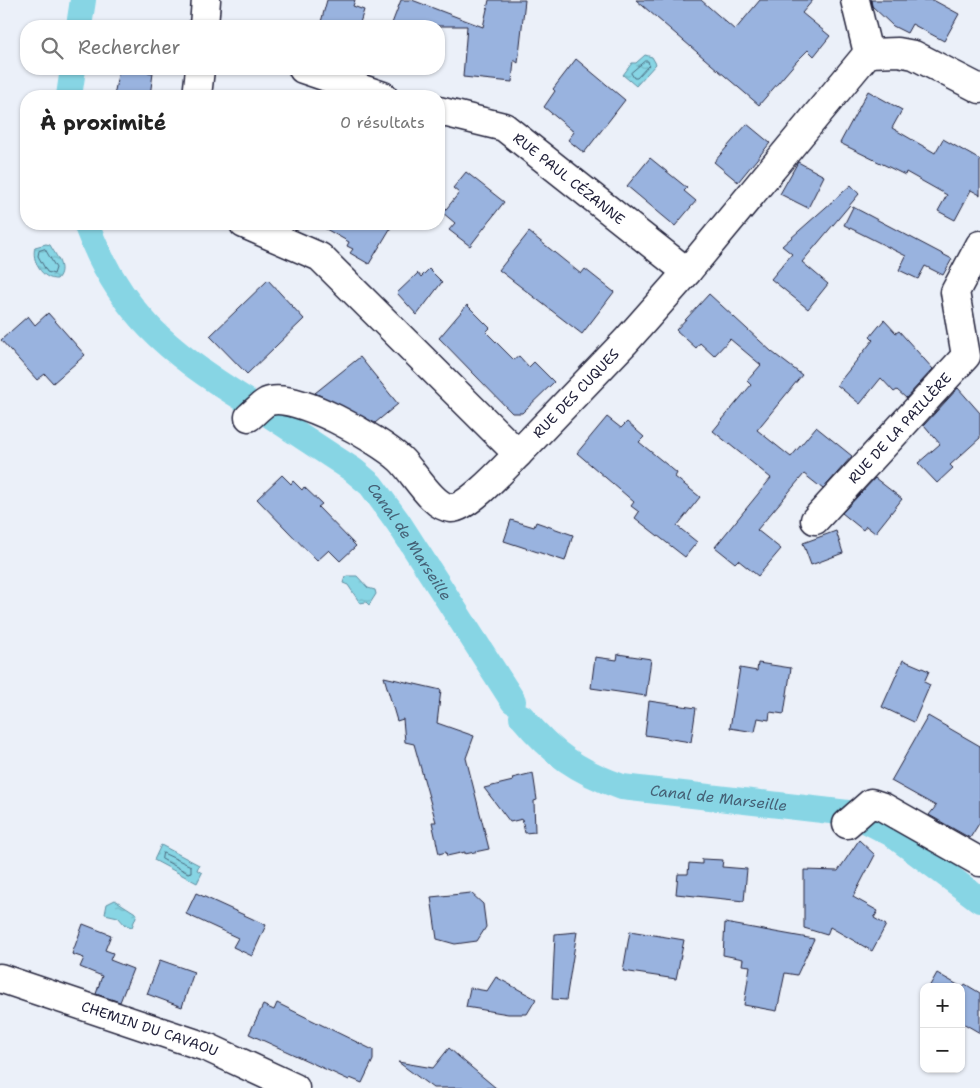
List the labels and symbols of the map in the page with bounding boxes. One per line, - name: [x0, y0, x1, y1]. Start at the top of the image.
- street label: RUE PAUL CÉZANNE: [510, 129, 629, 229]
- street label: RUE DES CUQUES: [529, 345, 623, 442]
- street label: RUE DE LA PAILLÈRE: [844, 369, 955, 487]
- water label: Canal de Marseille: [363, 479, 456, 604]
- water label: Canal de Marseille: [649, 780, 788, 816]
- street label: CHEMIN DU CAVAOU: [79, 997, 221, 1060]

